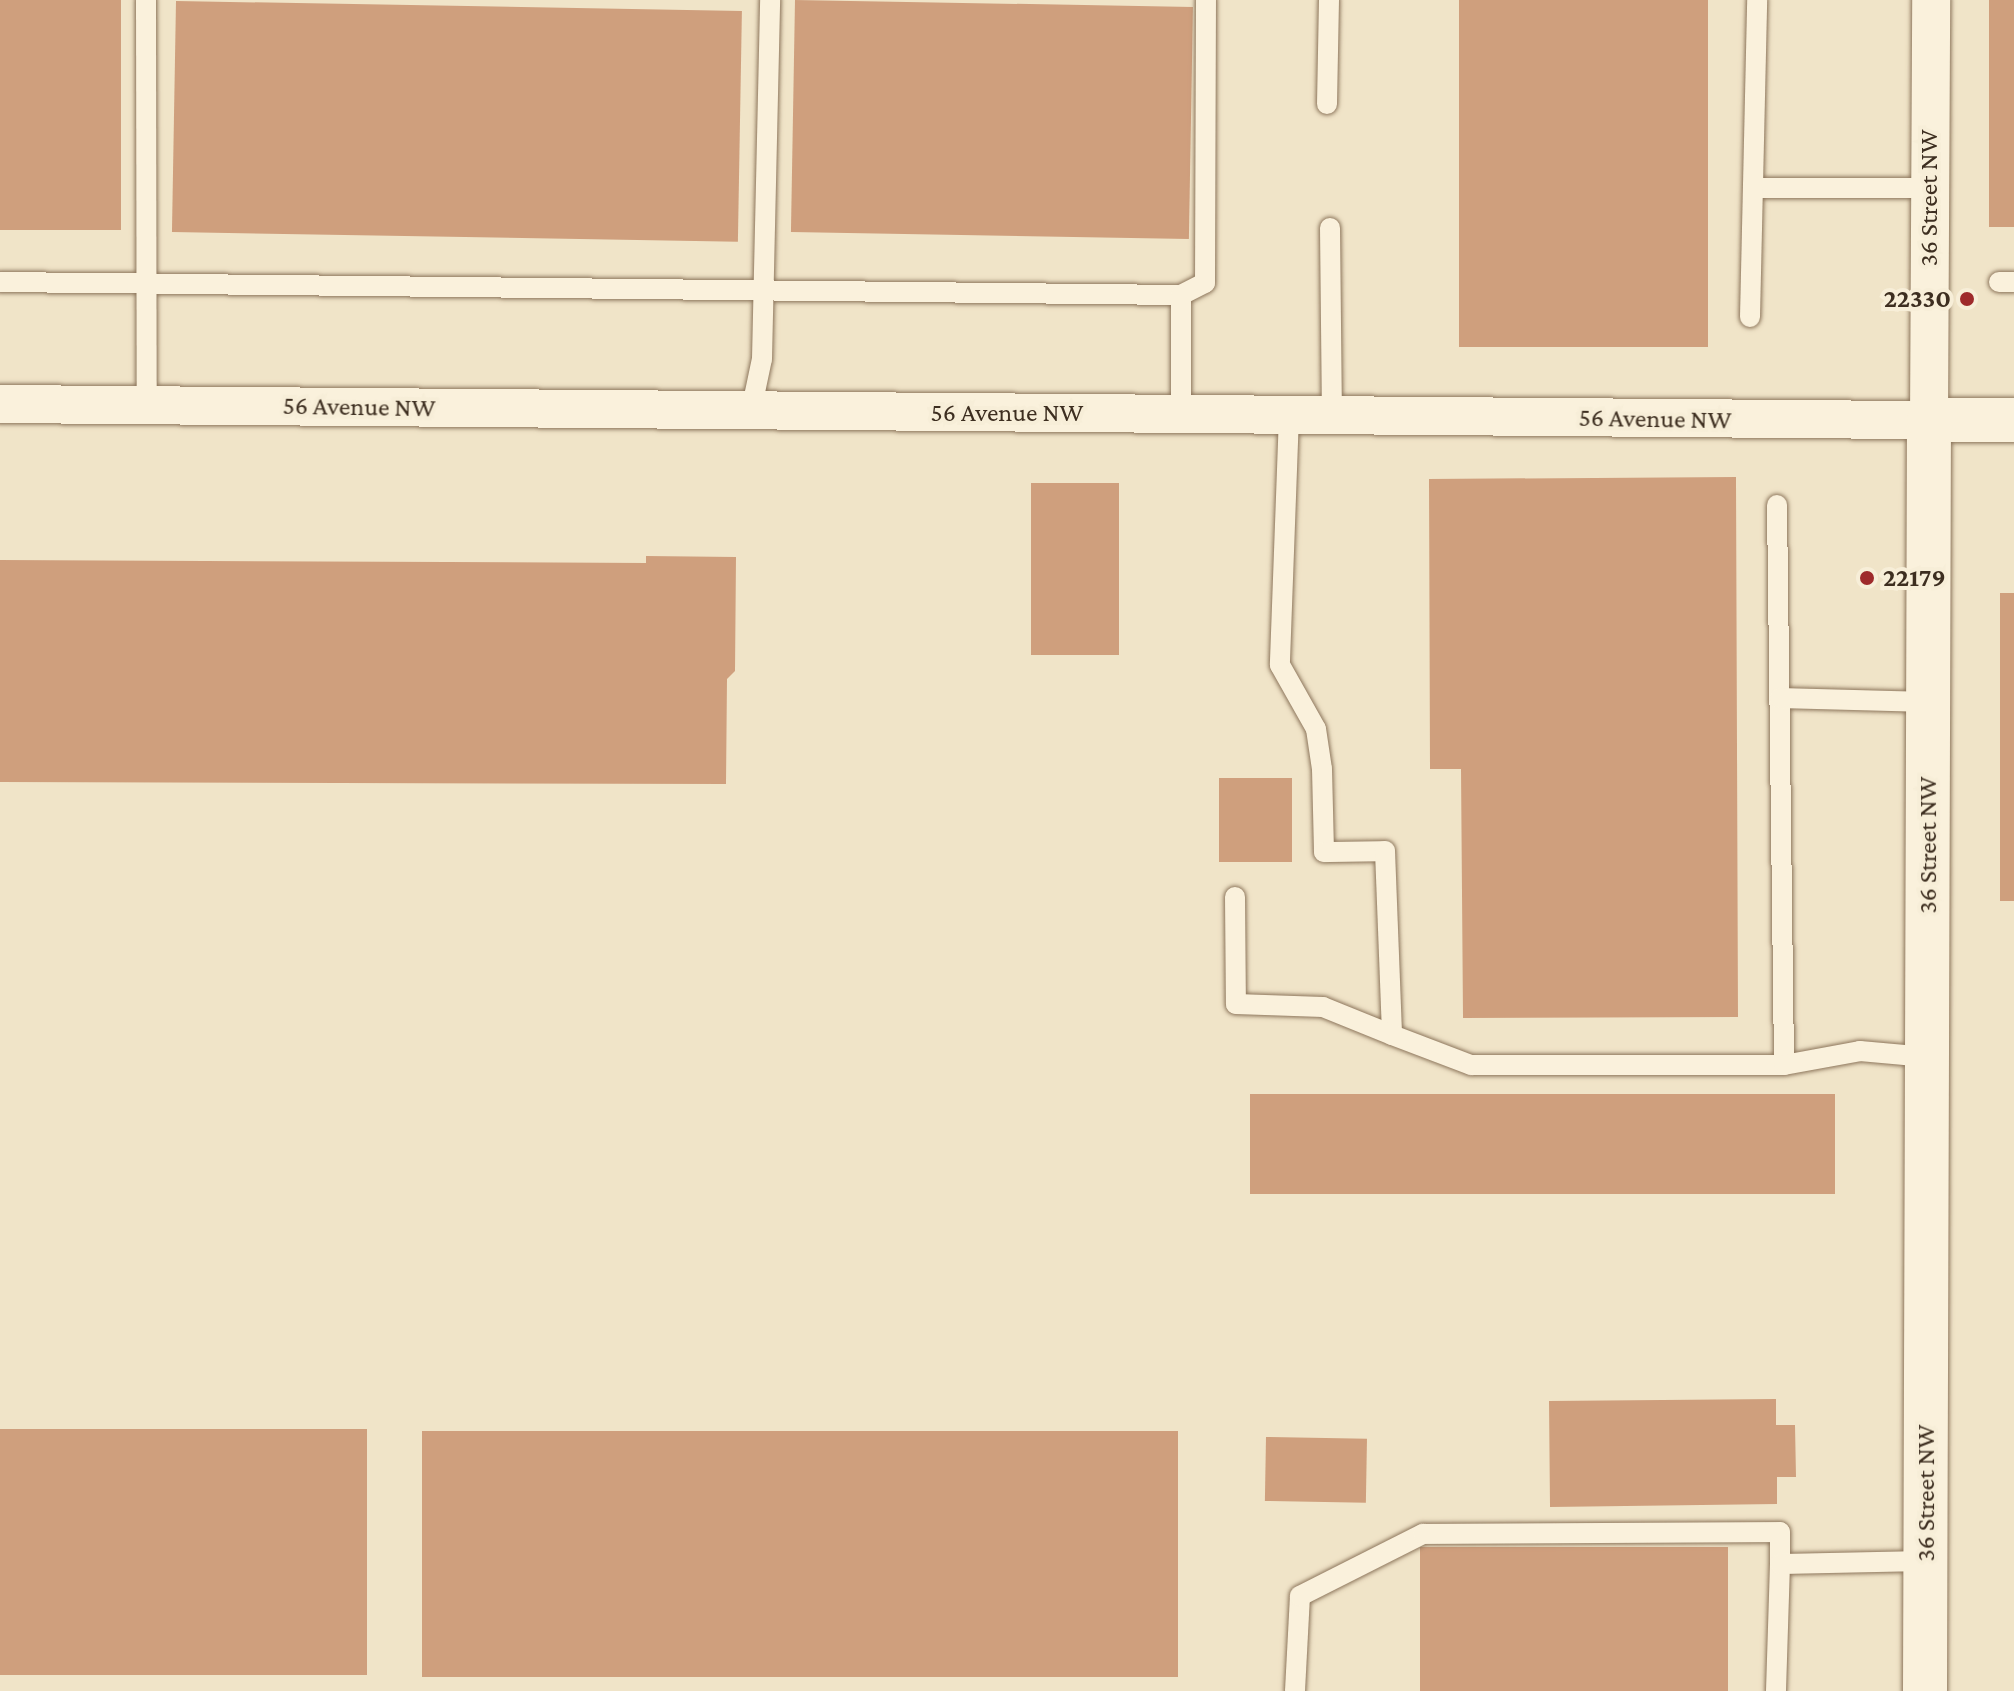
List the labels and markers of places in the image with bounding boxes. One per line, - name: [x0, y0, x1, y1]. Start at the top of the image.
- place label: 22330: [1884, 283, 1951, 315]
- marker: 22330: [1958, 290, 1976, 308]
- place label: 22179: [1883, 562, 1946, 594]
- marker: 22179: [1858, 569, 1876, 587]

